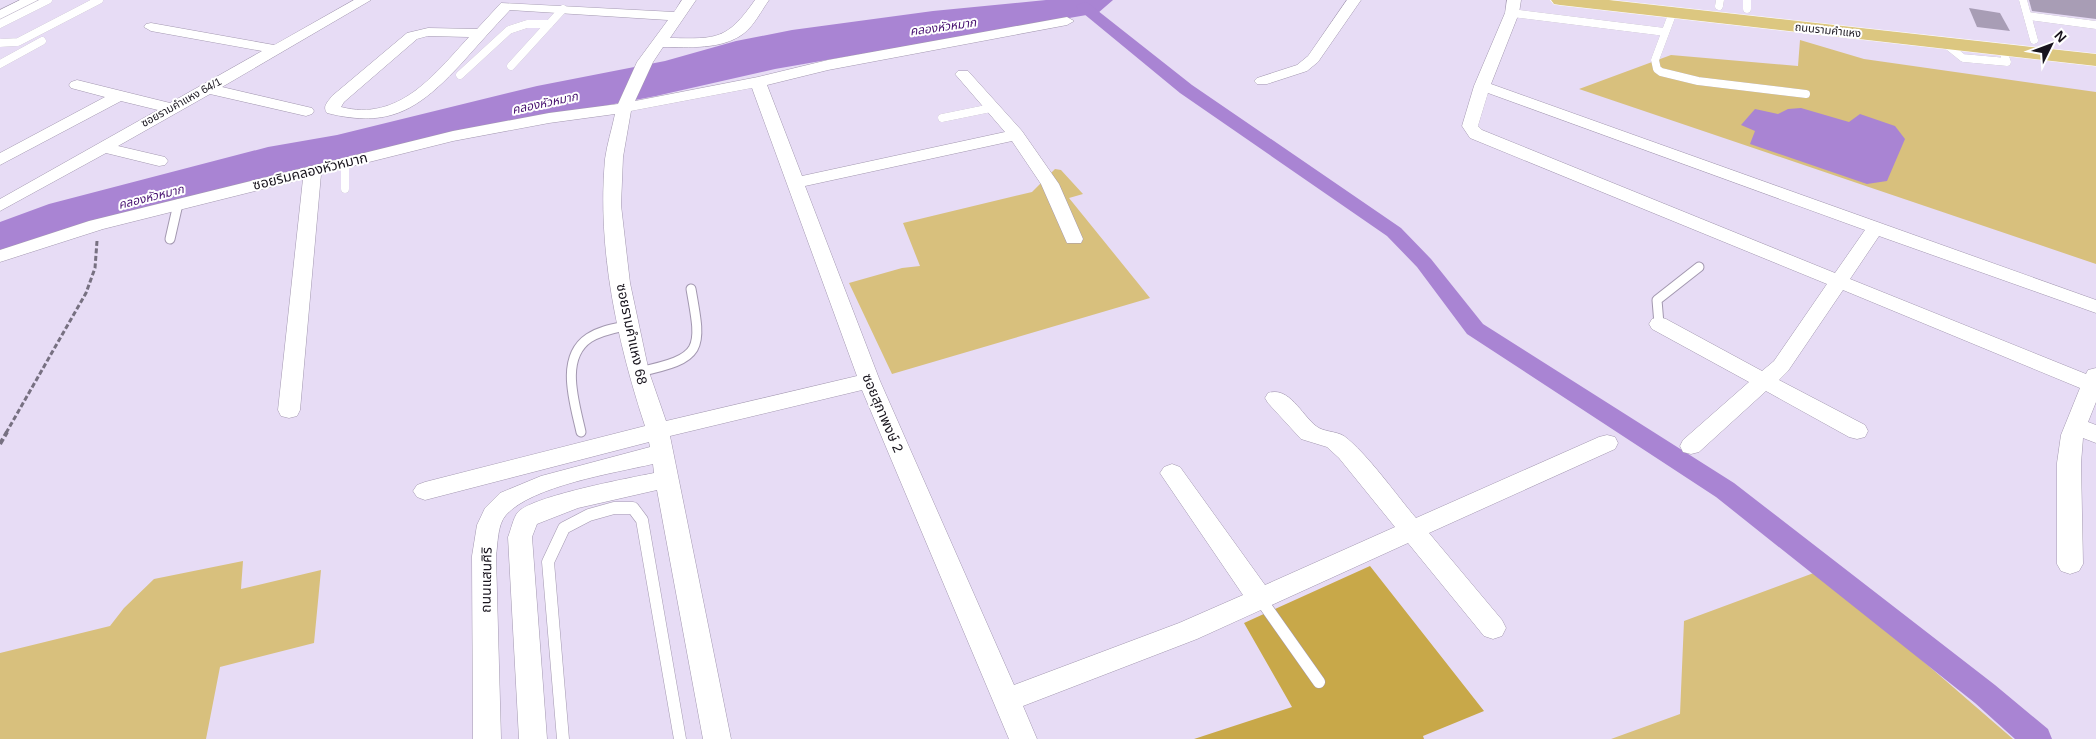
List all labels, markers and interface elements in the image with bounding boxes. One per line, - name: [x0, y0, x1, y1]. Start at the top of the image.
- water label: คลองหัวหมาก: [909, 15, 978, 39]
- north arrow: [2026, 20, 2076, 70]
- street label: ถนนรามคำแหง: [1794, 21, 1862, 39]
- text: N: [2051, 27, 2070, 45]
- street label: ซอยรามคำแหง 64/1: [139, 75, 223, 129]
- water label: คลองหัวหมาก: [511, 89, 580, 117]
- street label: ซอยริมคลองหัวหมาก: [251, 149, 369, 193]
- water label: คลองหัวหมาก: [117, 182, 186, 212]
- street label: ซอยรามคำแหง 68: [613, 282, 651, 386]
- street label: ซอยสุภาพงษ์ 2: [858, 371, 907, 455]
- street label: ถนนแสนศิริ: [477, 547, 495, 613]

